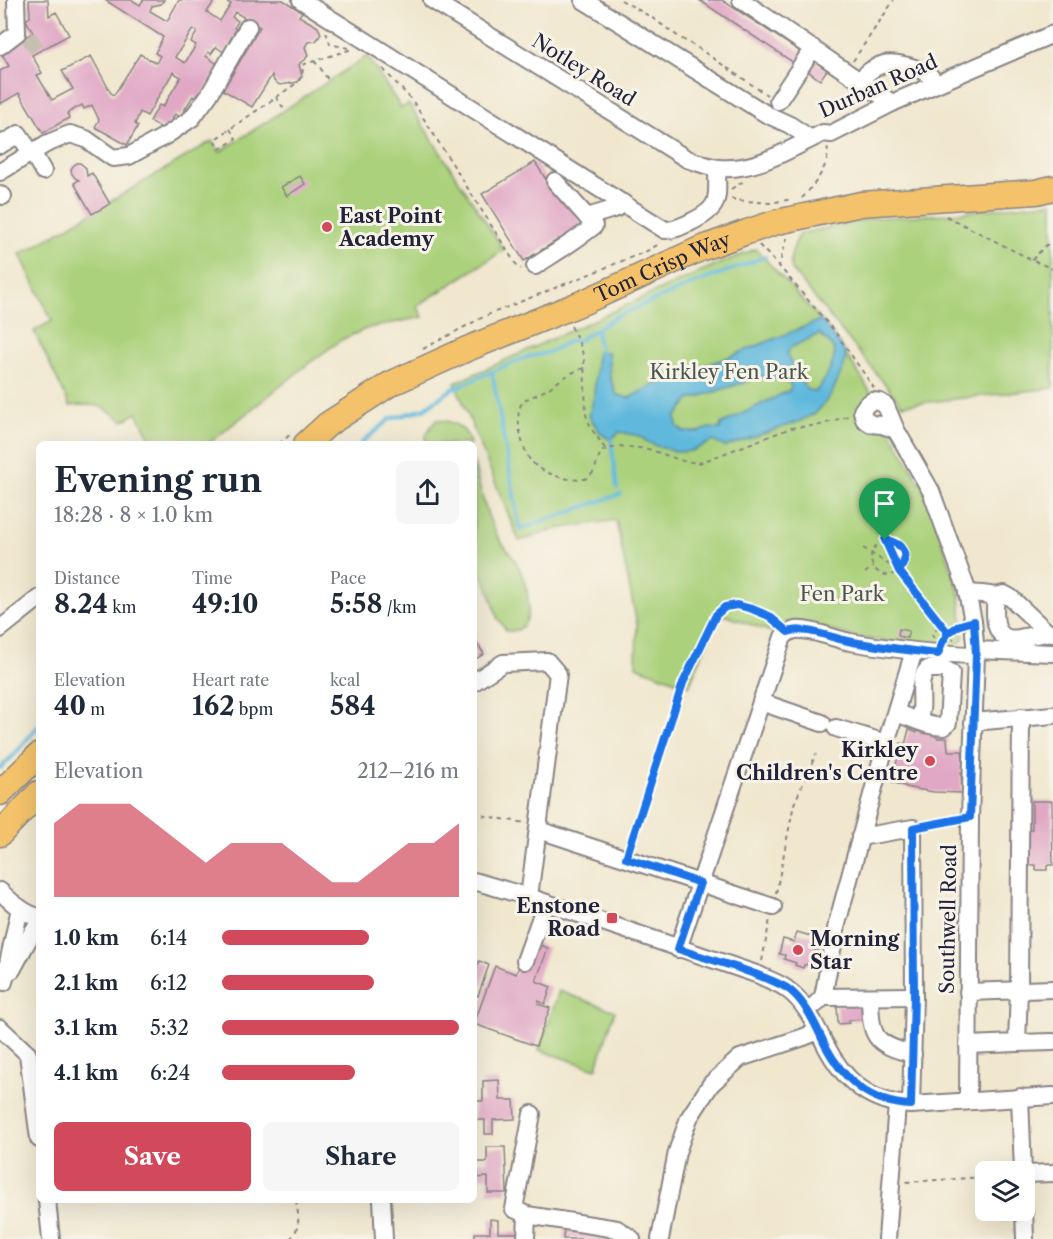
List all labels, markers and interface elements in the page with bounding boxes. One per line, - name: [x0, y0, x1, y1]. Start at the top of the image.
- street label: Notley Road: [528, 29, 640, 111]
- street label: Durban Road: [815, 49, 941, 123]
- place label: East Point Academy: [338, 204, 442, 251]
- marker: East Point Academy: [320, 220, 334, 234]
- street label: Tom Crisp Way: [591, 227, 734, 308]
- park label: Kirkley Fen Park: [650, 360, 810, 384]
- text: Evening run: [54, 460, 262, 501]
- button: share: [396, 461, 459, 524]
- pin: [859, 478, 910, 540]
- icon: arrive: [868, 487, 901, 520]
- text: 18:28 · 8 × 1.0 km: [54, 503, 213, 527]
- text: Distance: [54, 568, 120, 588]
- text: Time: [192, 568, 232, 588]
- text: Pace: [330, 568, 366, 588]
- park label: Fen Park: [800, 582, 886, 606]
- text: 8.24: [54, 588, 108, 620]
- text: 49:10: [192, 588, 259, 620]
- text: 5:58: [330, 588, 382, 620]
- text: km: [108, 597, 136, 617]
- text: /km: [382, 597, 417, 617]
- text: Elevation: [54, 670, 125, 690]
- text: Heart rate: [192, 670, 269, 690]
- text: kcal: [330, 670, 360, 690]
- text: 40: [54, 690, 86, 722]
- text: 162: [192, 690, 235, 722]
- text: 584: [330, 690, 376, 722]
- text: m: [86, 699, 105, 719]
- text: bpm: [235, 699, 273, 719]
- place label: Kirkley Children's Centre: [736, 738, 919, 785]
- marker: Kirkley Children's Centre: [923, 754, 937, 768]
- text: Elevation: [54, 759, 143, 783]
- text: 212–216 m: [357, 759, 459, 783]
- street label: Southwell Road: [935, 844, 961, 994]
- place label: Enstone Road: [516, 894, 601, 941]
- marker: Enstone Road: [605, 911, 619, 925]
- text: 1.0 km: [54, 926, 119, 950]
- text: 6:14: [150, 926, 187, 950]
- place label: Morning Star: [810, 927, 900, 974]
- marker: Morning Star: [791, 943, 805, 957]
- text: 2.1 km: [54, 971, 118, 995]
- text: 6:12: [150, 971, 187, 995]
- text: 3.1 km: [54, 1016, 118, 1040]
- text: 5:32: [150, 1016, 189, 1040]
- text: 4.1 km: [54, 1061, 119, 1085]
- text: 6:24: [150, 1061, 190, 1085]
- button: Save: [54, 1122, 251, 1191]
- button: Share: [263, 1122, 459, 1191]
- map controls: [975, 1161, 1035, 1221]
- button: layers: [975, 1161, 1035, 1221]

